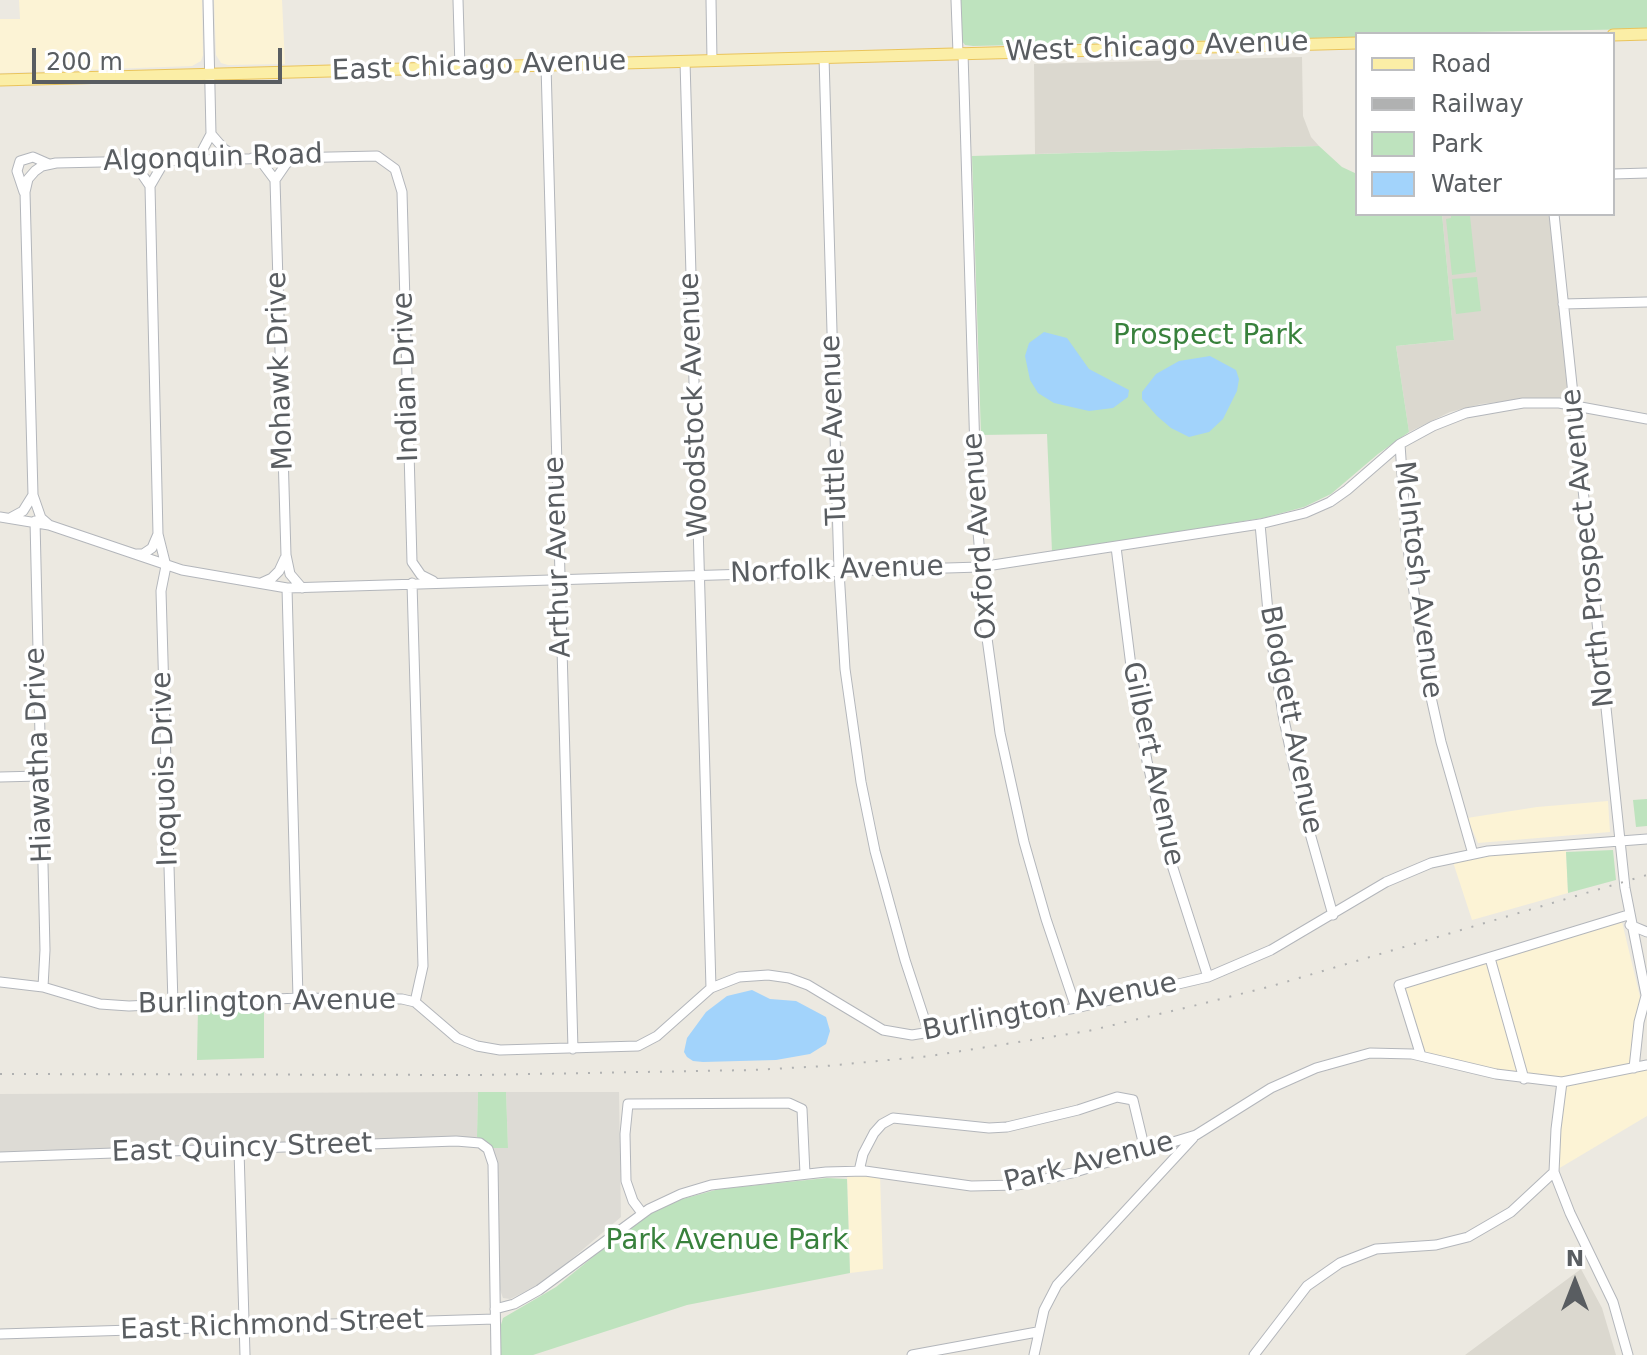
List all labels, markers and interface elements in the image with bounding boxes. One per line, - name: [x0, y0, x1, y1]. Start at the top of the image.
- street label: West Chicago Avenue: [1005, 26, 1309, 70]
- scale bar: [36, 32, 286, 82]
- legend: [1355, 32, 1615, 216]
- street label: East Chicago Avenue: [331, 45, 627, 89]
- text: 200 m: [46, 48, 123, 76]
- text: Road: [1431, 50, 1491, 78]
- text: Railway: [1431, 90, 1524, 118]
- text: Park: [1431, 130, 1483, 158]
- street label: Algonquin Road: [103, 138, 323, 180]
- text: Water: [1431, 170, 1502, 198]
- street label: Mohawk Drive: [261, 271, 301, 471]
- street label: Woodstock Avenue: [674, 272, 716, 538]
- street label: Indian Drive: [387, 291, 427, 463]
- park label: Prospect Park: [1113, 320, 1303, 354]
- street label: Tuttle Avenue: [815, 334, 855, 526]
- street label: North Prospect Avenue: [1556, 387, 1622, 709]
- street label: Oxford Avenue: [957, 431, 1005, 641]
- street label: Arthur Avenue: [539, 456, 579, 658]
- street label: McIntosh Avenue: [1386, 459, 1448, 701]
- street label: Norfolk Avenue: [730, 550, 944, 592]
- street label: Blodgett Avenue: [1251, 603, 1329, 837]
- street label: Hiawatha Drive: [19, 647, 61, 863]
- street label: Gilbert Avenue: [1114, 659, 1190, 869]
- street label: Iroquois Drive: [146, 671, 186, 867]
- street label: Burlington Avenue: [920, 967, 1180, 1049]
- street label: Burlington Avenue: [138, 984, 396, 1022]
- street label: Park Avenue: [1001, 1126, 1177, 1200]
- street label: East Quincy Street: [111, 1128, 373, 1170]
- park label: Park Avenue Park: [606, 1225, 848, 1259]
- north arrow: [1535, 1243, 1615, 1323]
- text: N: [1566, 1246, 1584, 1271]
- street label: East Richmond Street: [120, 1304, 424, 1348]

